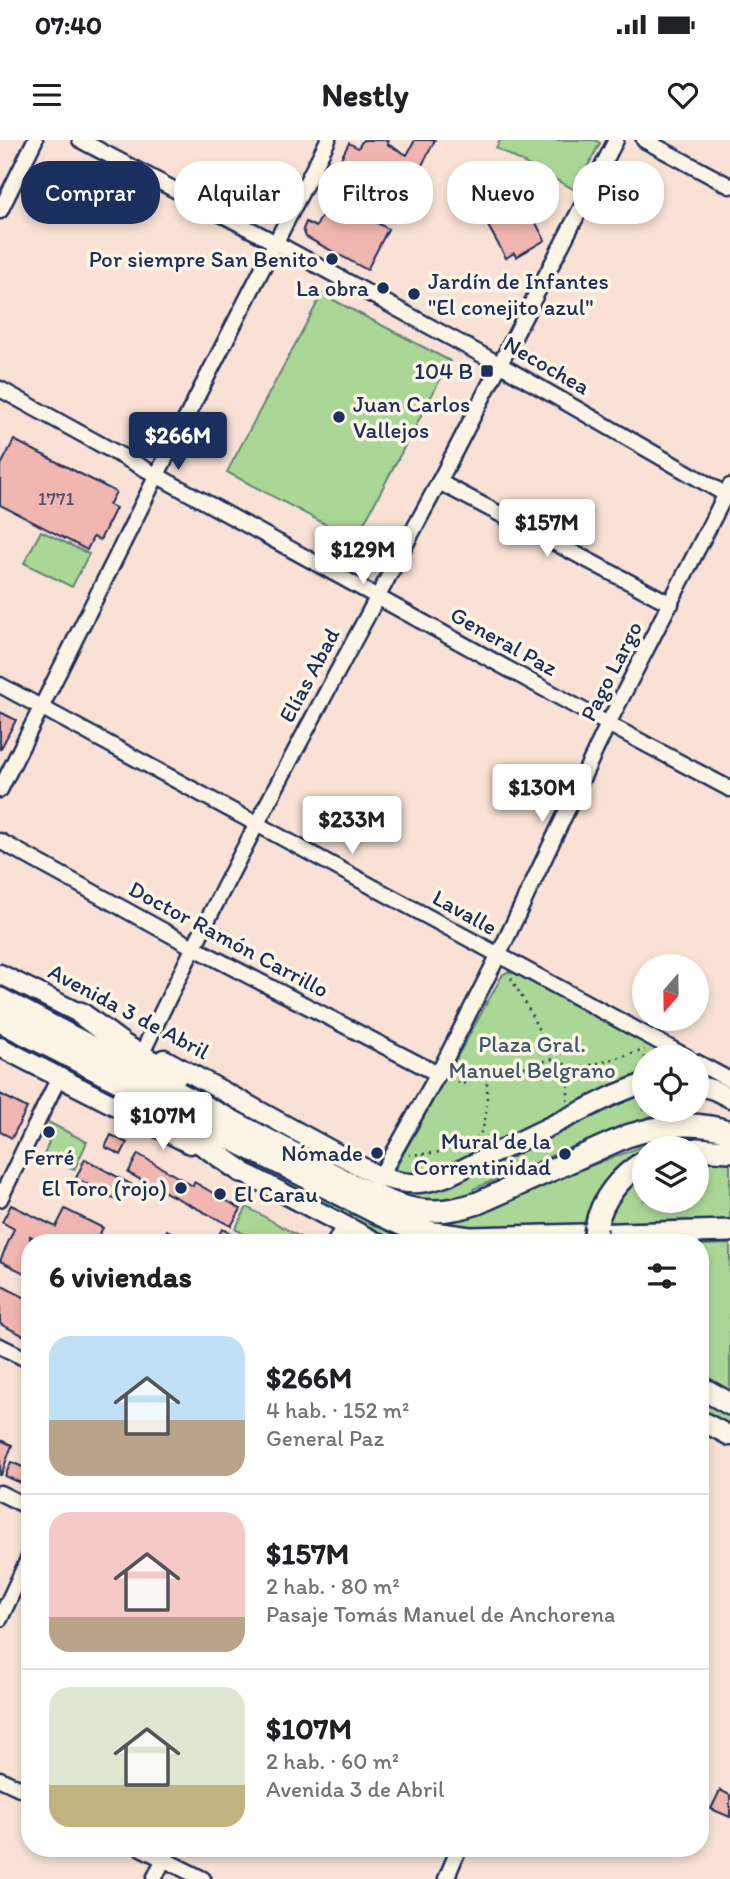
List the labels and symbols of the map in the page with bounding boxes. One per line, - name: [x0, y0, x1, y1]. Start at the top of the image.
- place label: Por siempre San Benito: [89, 245, 318, 273]
- marker: Por siempre San Benito: [324, 251, 340, 267]
- place label: Jardín de Infantes "El conejito azul": [428, 267, 609, 321]
- place label: La obra: [296, 274, 369, 302]
- marker: La obra: [375, 280, 391, 296]
- marker: Jardín de Infantes "El conejito azul": [406, 286, 422, 302]
- street label: Necochea: [499, 329, 595, 401]
- place label: 104 B: [414, 357, 473, 385]
- marker: 104 B: [479, 363, 495, 379]
- place label: Juan Carlos Vallejos: [353, 390, 470, 444]
- marker: Juan Carlos Vallejos: [331, 409, 347, 425]
- pin: $266M: [129, 412, 227, 472]
- house number: 1771: [38, 487, 74, 510]
- pin: $157M: [498, 500, 596, 559]
- pin: $129M: [314, 526, 412, 586]
- street label: General Paz: [446, 600, 563, 682]
- street label: Pago Largo: [574, 616, 648, 726]
- street label: Elías Abad: [272, 623, 346, 727]
- pin: $130M: [493, 764, 591, 824]
- pin: $233M: [303, 796, 401, 856]
- street label: Doctor Ramón Carrillo: [124, 874, 334, 1004]
- street label: Lavalle: [428, 883, 502, 941]
- north arrow: [632, 954, 709, 1031]
- street label: Avenida 3 de Abril: [44, 957, 215, 1065]
- park label: Plaza Gral. Manuel Belgrano: [448, 1030, 616, 1084]
- pin: $107M: [114, 1093, 212, 1152]
- marker: Ferré: [41, 1124, 57, 1140]
- place label: Mural de la Correntinidad: [414, 1127, 551, 1181]
- place label: Nómade: [281, 1139, 363, 1167]
- place label: Ferré: [24, 1143, 74, 1171]
- marker: Nómade: [369, 1145, 385, 1161]
- marker: Mural de la Correntinidad: [557, 1146, 573, 1162]
- place label: El Toro (rojo): [41, 1174, 167, 1202]
- marker: El Toro (rojo): [173, 1180, 189, 1196]
- place label: El Carau: [234, 1180, 318, 1208]
- marker: El Carau: [212, 1186, 228, 1202]

